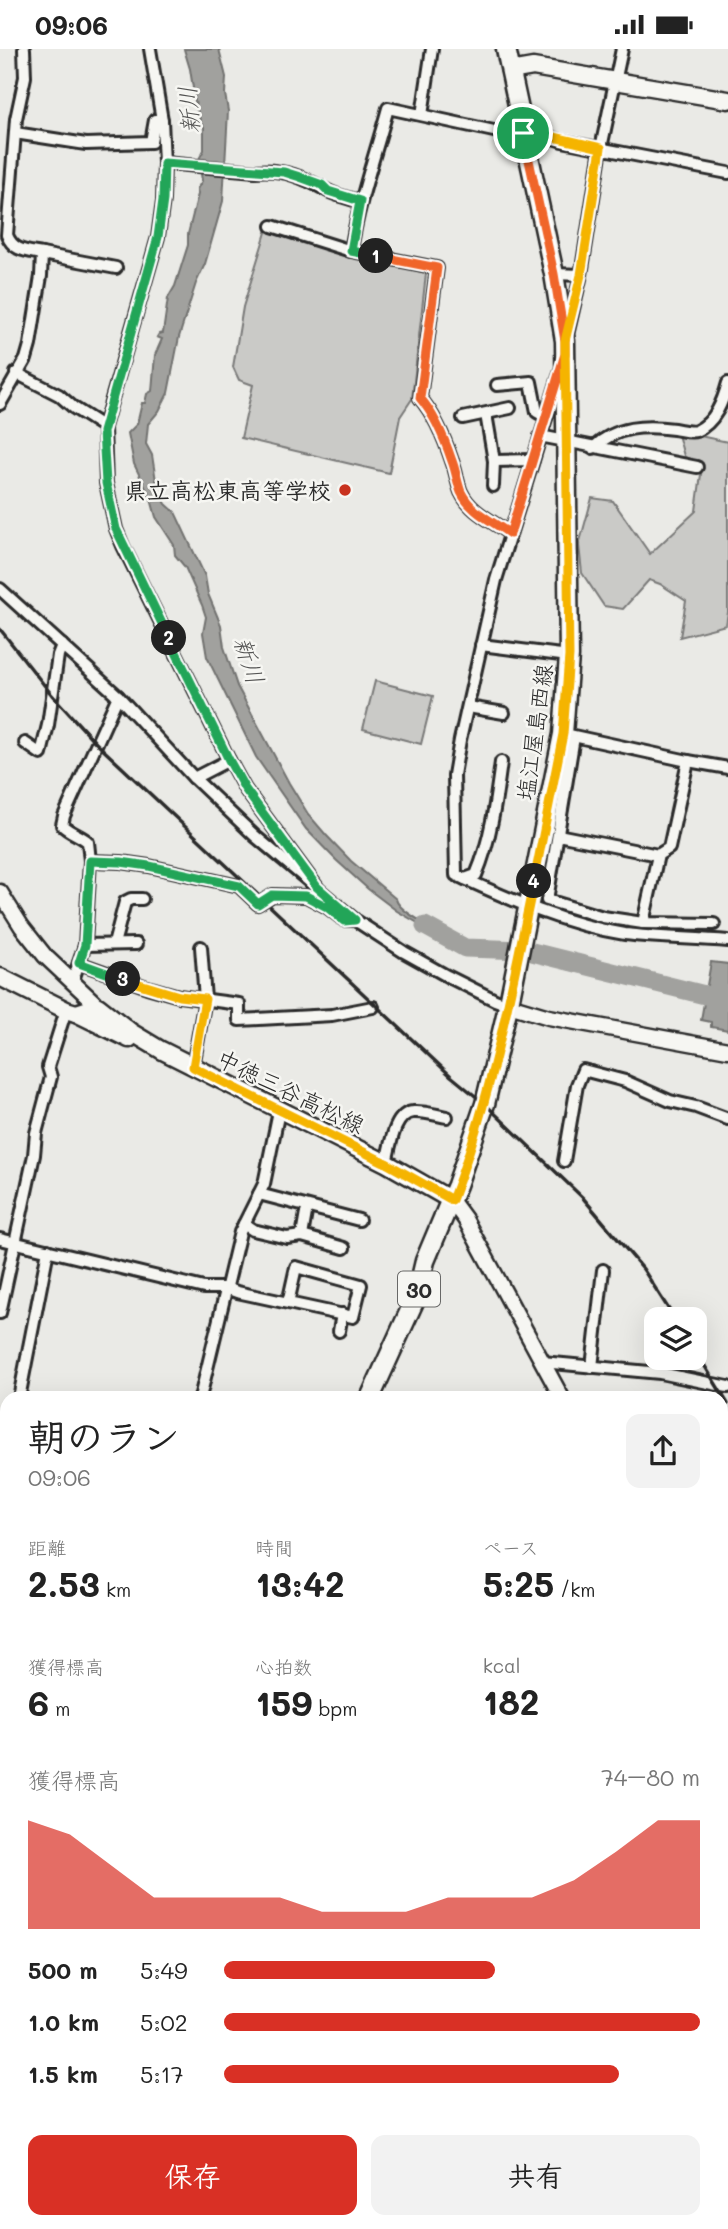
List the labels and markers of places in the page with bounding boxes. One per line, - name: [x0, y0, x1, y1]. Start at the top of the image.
- pin: [493, 103, 553, 163]
- pin: 1: [358, 239, 394, 273]
- place label: 県立高松東高等学校: [124, 475, 331, 505]
- marker: 県立高松東高等学校: [337, 482, 353, 498]
- pin: 2: [152, 621, 186, 655]
- pin: 4: [516, 863, 552, 899]
- pin: 3: [106, 961, 140, 997]

